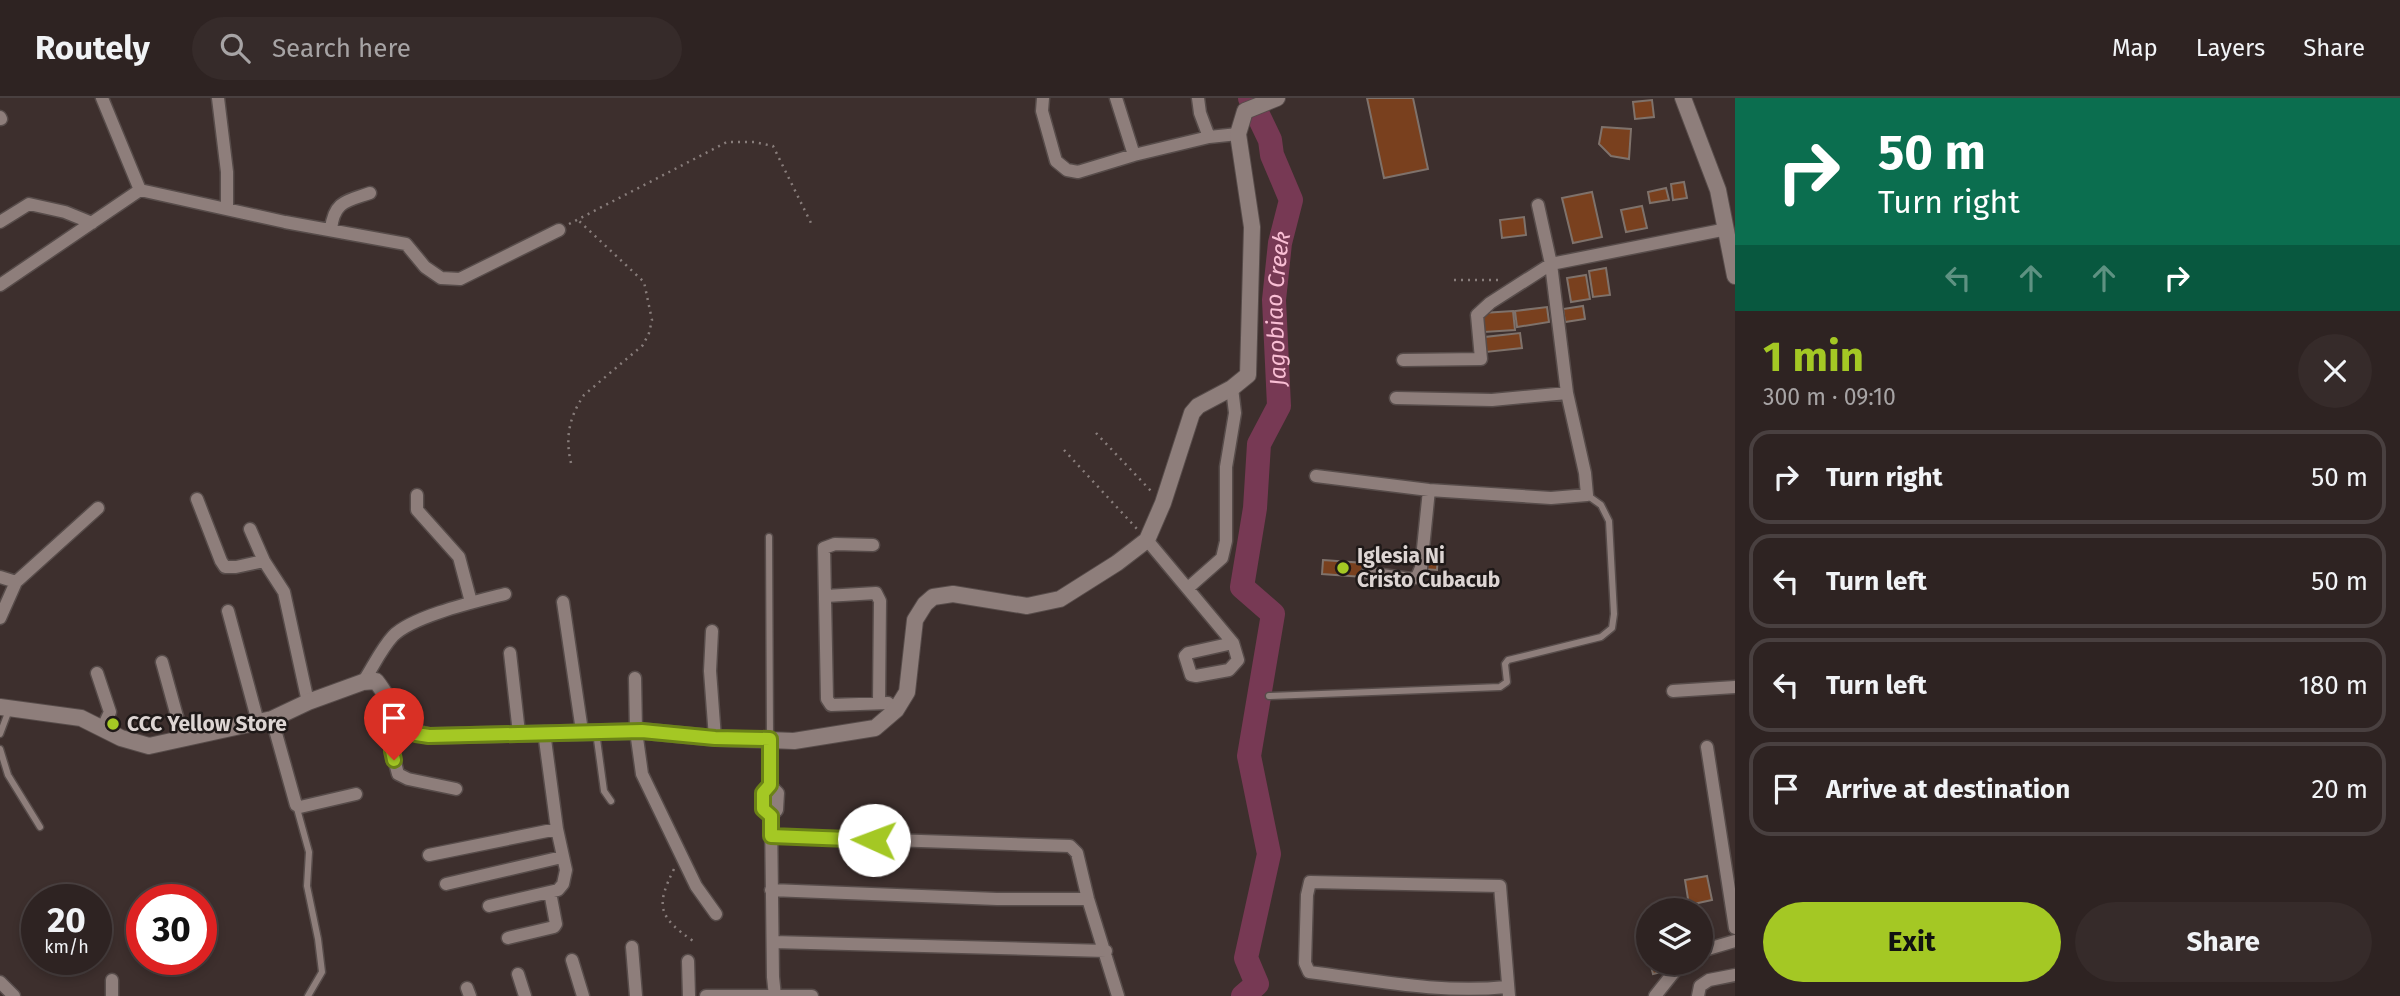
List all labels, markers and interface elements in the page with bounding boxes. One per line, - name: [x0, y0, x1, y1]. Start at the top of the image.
- search box: [192, 17, 682, 80]
- text: Routely: [35, 28, 150, 68]
- icon: search: [216, 29, 254, 67]
- text: Search here: [272, 33, 411, 64]
- text: Map: [2112, 34, 2158, 62]
- text: Layers: [2196, 34, 2265, 62]
- text: Share: [2303, 34, 2365, 62]
- text: 50 m: [1878, 123, 1986, 182]
- icon: right: [1763, 126, 1854, 217]
- text: Turn right: [1878, 183, 2020, 221]
- water label: Jagobiao Creek: [1260, 228, 1297, 389]
- icon: left: [1939, 259, 1977, 297]
- icon: ahead: [2012, 259, 2050, 297]
- icon: ahead: [2085, 259, 2123, 297]
- icon: right: [2158, 259, 2196, 297]
- text: 1 min: [1763, 332, 1864, 382]
- button: close: [2298, 334, 2372, 408]
- text: 300 m · 09:10: [1763, 383, 1896, 411]
- icon: right: [1767, 458, 1805, 496]
- text: Turn right: [1826, 462, 1943, 493]
- text: 50 m: [2311, 462, 2368, 493]
- place label: Iglesia Ni Cristo Cubacub: [1357, 543, 1500, 593]
- marker: Iglesia Ni Cristo Cubacub: [1335, 560, 1351, 576]
- icon: left: [1767, 562, 1805, 600]
- text: Turn left: [1826, 566, 1927, 597]
- text: 50 m: [2311, 566, 2368, 597]
- icon: left: [1767, 666, 1805, 704]
- text: Turn left: [1826, 670, 1927, 701]
- text: 180 m: [2299, 670, 2368, 701]
- pin: [364, 688, 424, 760]
- icon: arrive: [375, 699, 413, 737]
- place label: CCC Yellow Store: [127, 711, 287, 737]
- marker: CCC Yellow Store: [105, 716, 121, 732]
- icon: arrive: [1767, 770, 1805, 808]
- text: Arrive at destination: [1826, 774, 2070, 805]
- text: 20 m: [2311, 774, 2368, 805]
- position arrow: [837, 803, 911, 877]
- speed limit sign: 30: [126, 884, 217, 975]
- map controls: [1636, 898, 1713, 975]
- button: layers: [1636, 898, 1713, 975]
- text: 20: [47, 899, 86, 941]
- button: Exit: [1763, 902, 2061, 982]
- button: Share: [2075, 902, 2372, 982]
- text: km/h: [44, 936, 89, 958]

